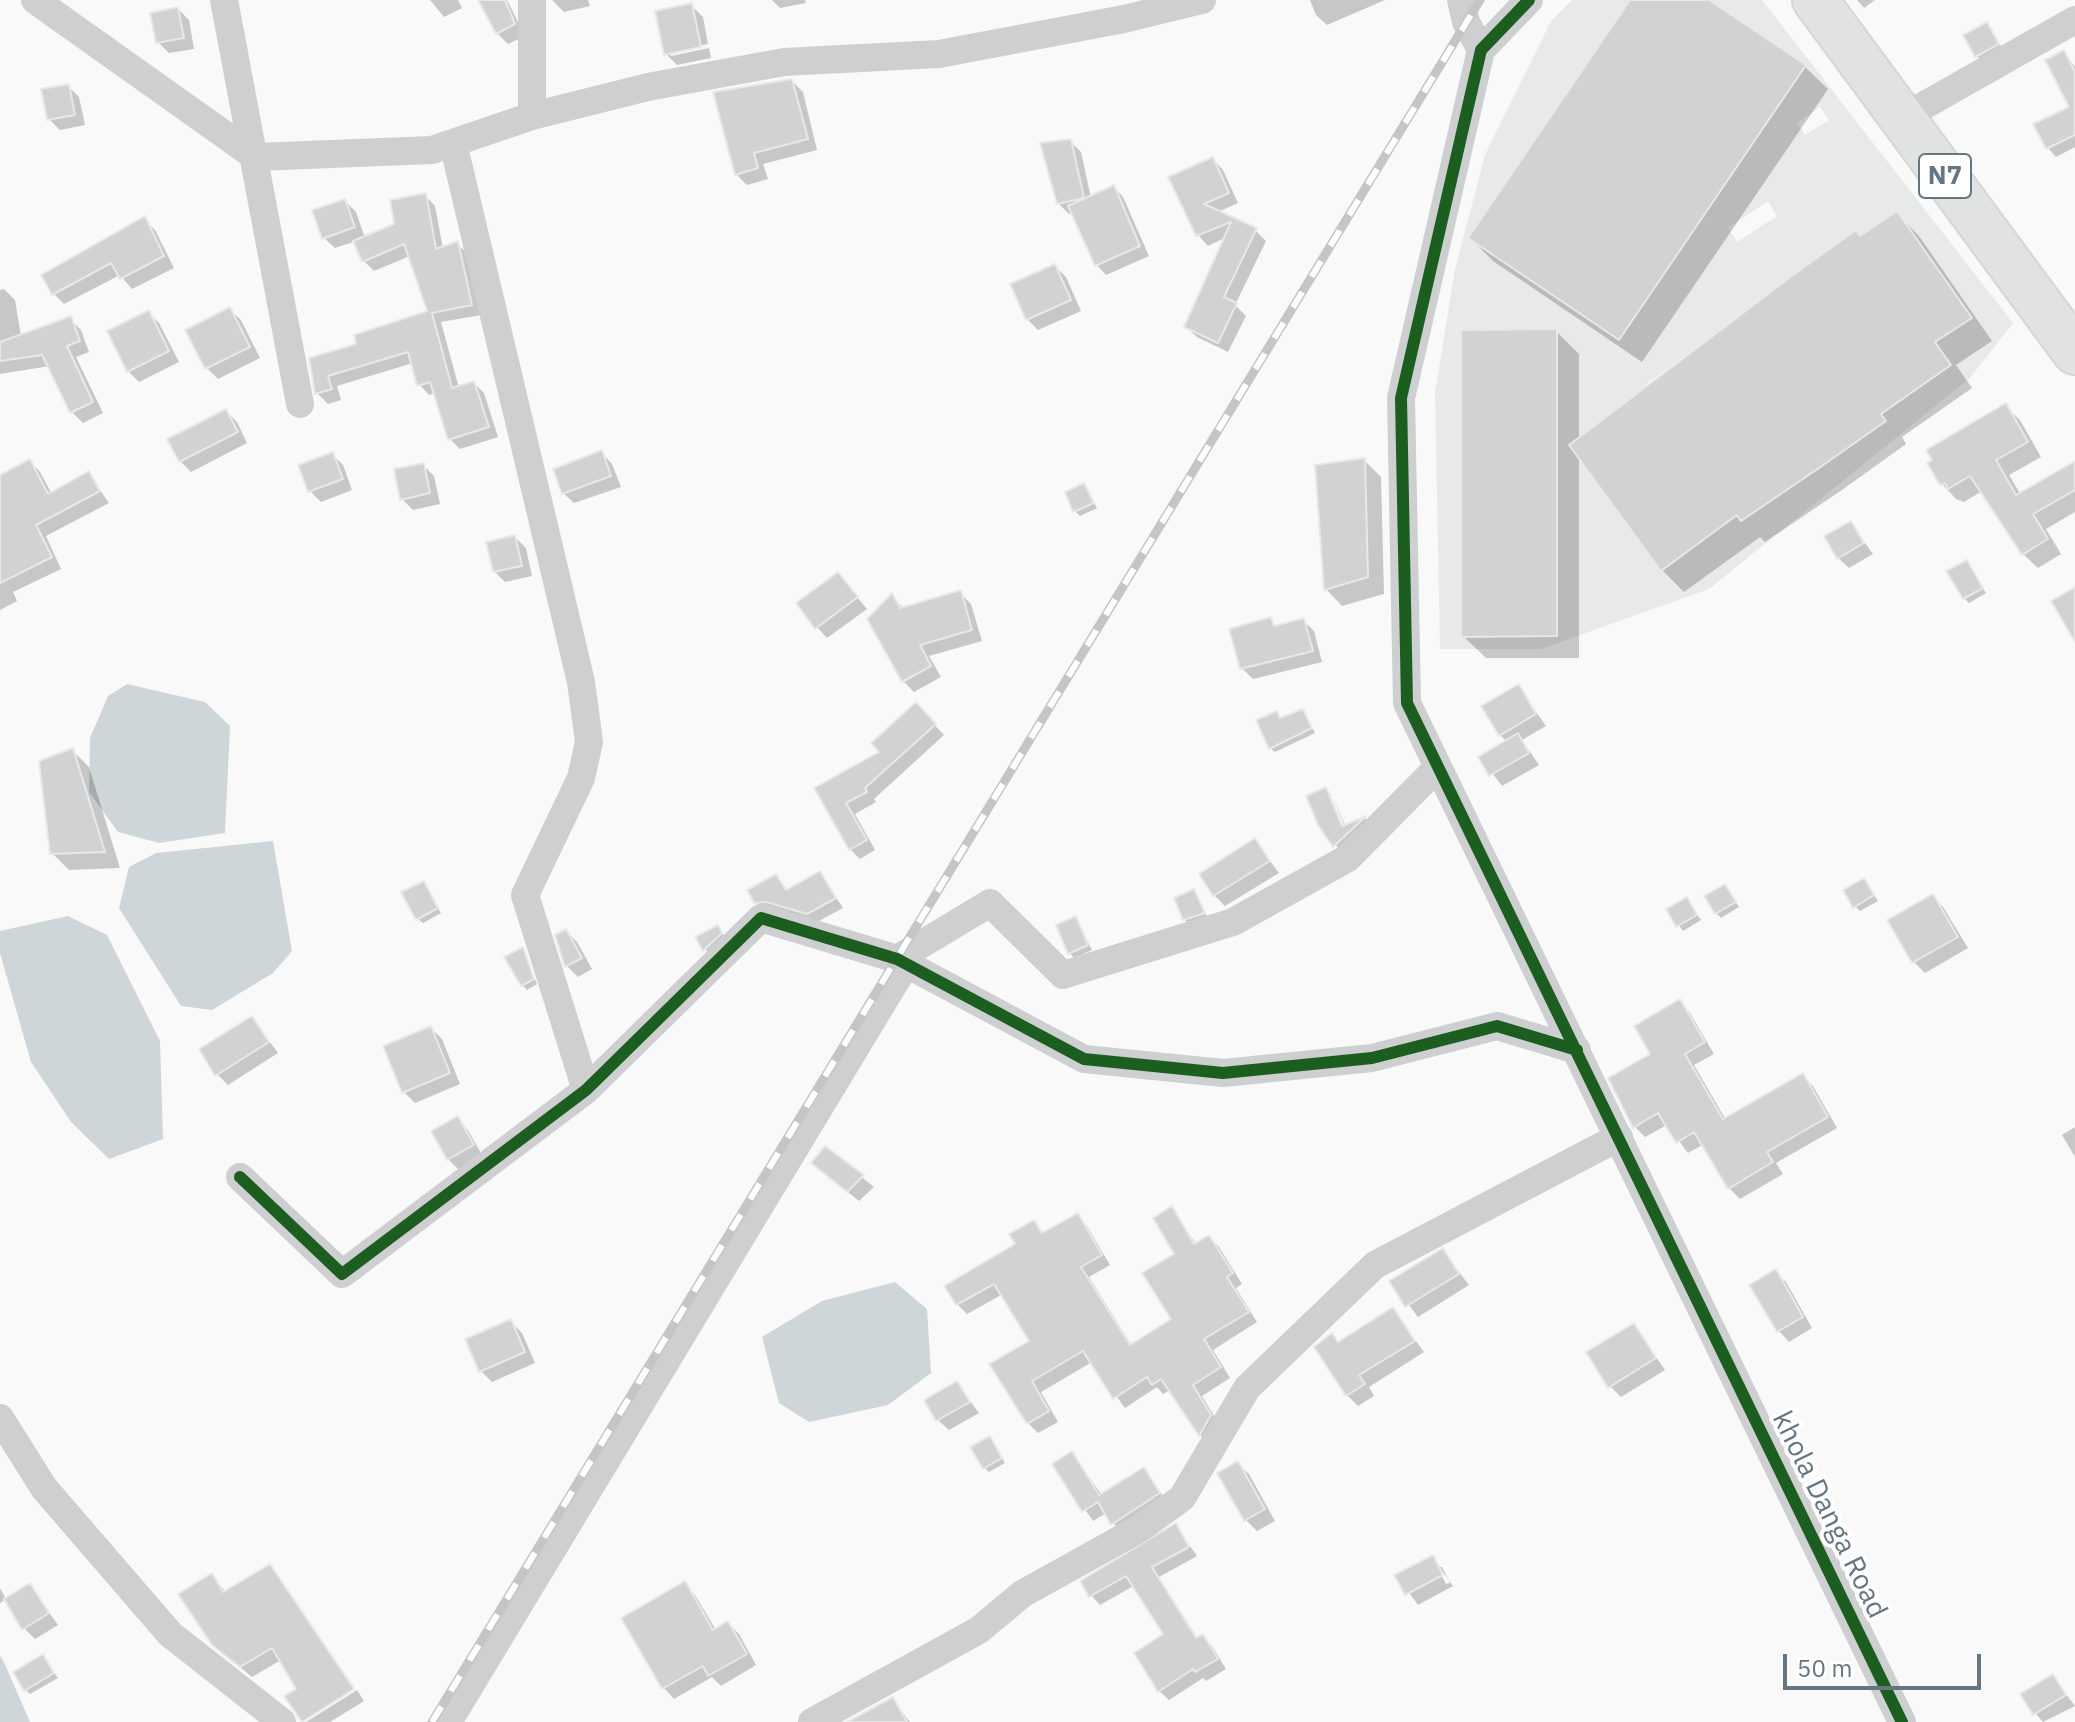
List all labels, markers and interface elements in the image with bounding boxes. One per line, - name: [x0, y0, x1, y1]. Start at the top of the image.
- road number: N7: [1919, 154, 1971, 198]
- street label: khola Danga Road: [1764, 1406, 1894, 1624]
- scale bar: [1787, 1638, 1985, 1688]
- text: 50 m: [1797, 1652, 1852, 1684]

